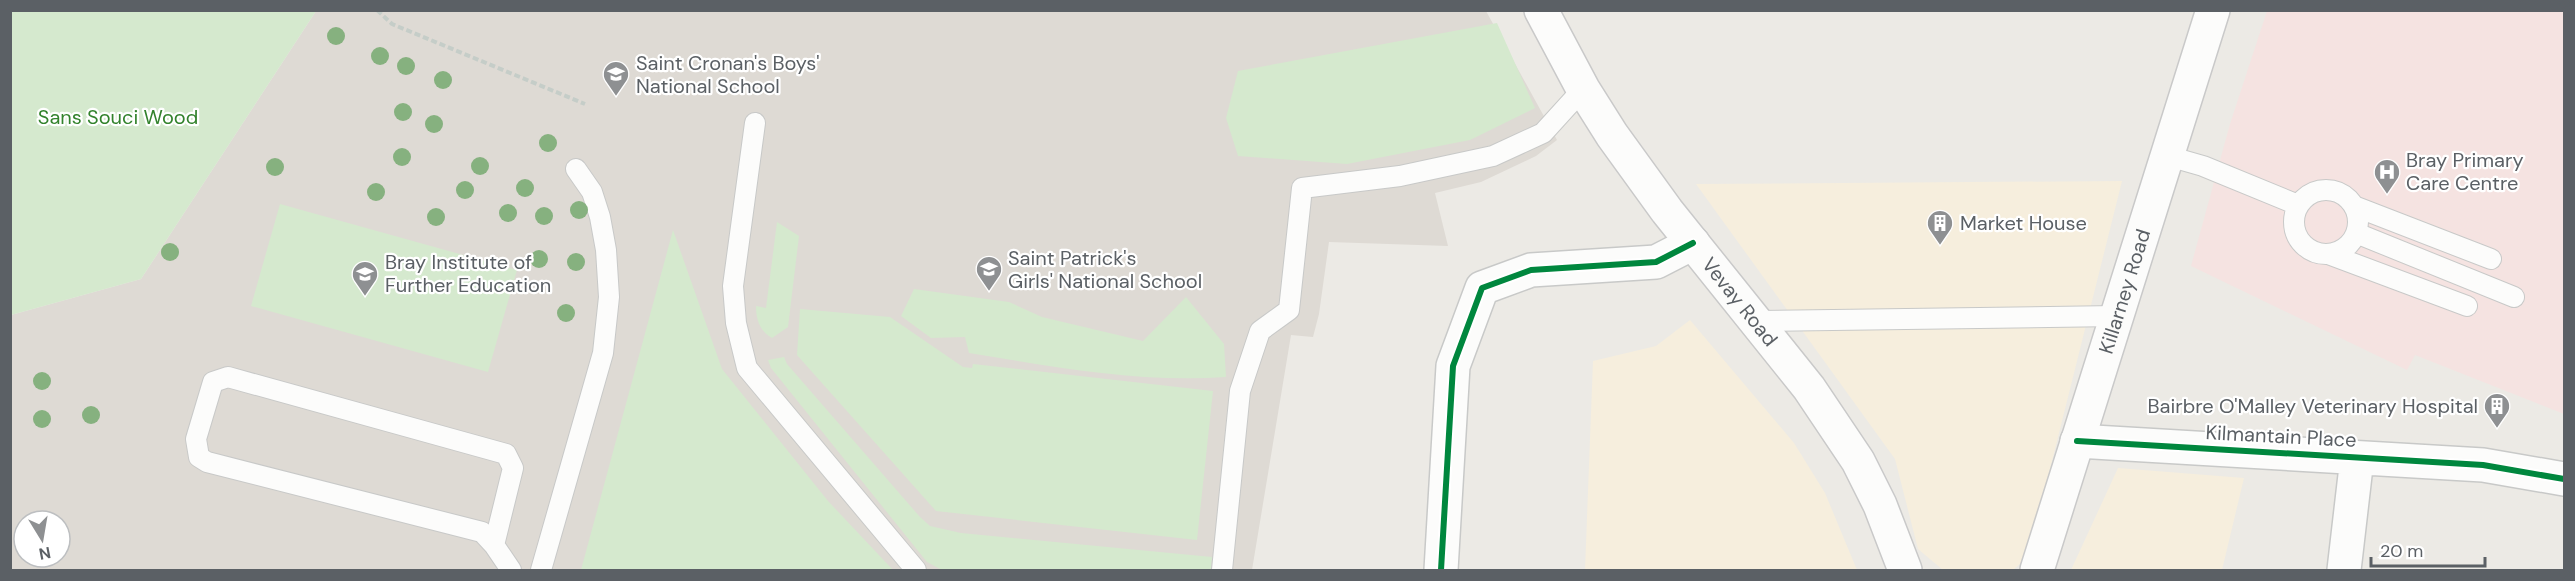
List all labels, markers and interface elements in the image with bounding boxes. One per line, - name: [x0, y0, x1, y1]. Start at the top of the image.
- place label: Saint Cronan's Boys' National School: [636, 50, 819, 99]
- school or university icon: Saint Cronan's Boys' National School: [601, 59, 631, 97]
- park label: Sans Souci Wood: [38, 104, 198, 130]
- place label: Bray Primary Care Centre: [2406, 147, 2524, 196]
- hospital icon: Bray Primary Care Centre: [2372, 157, 2402, 195]
- building icon: Market House: [1925, 208, 1955, 246]
- place label: Market House: [1960, 210, 2087, 236]
- street label: Killarney Road: [2093, 226, 2156, 357]
- place label: Saint Patrick's Girls' National School: [1008, 245, 1202, 294]
- place label: Bray Institute of Further Education: [385, 249, 551, 298]
- street label: Vevay Road: [1696, 252, 1783, 352]
- school or university icon: Saint Patrick's Girls' National School: [974, 254, 1004, 292]
- school or university icon: Bray Institute of Further Education: [350, 259, 380, 297]
- building icon: Bairbre O'Malley Veterinary Hospital: [2482, 391, 2512, 429]
- place label: Bairbre O'Malley Veterinary Hospital: [2148, 393, 2478, 419]
- street label: Kilmantain Place: [2205, 419, 2357, 453]
- north arrow: [12, 509, 72, 569]
- scale bar: [2371, 530, 2485, 568]
- text: 20 m: [2380, 539, 2423, 563]
- text: N: [37, 542, 52, 565]

